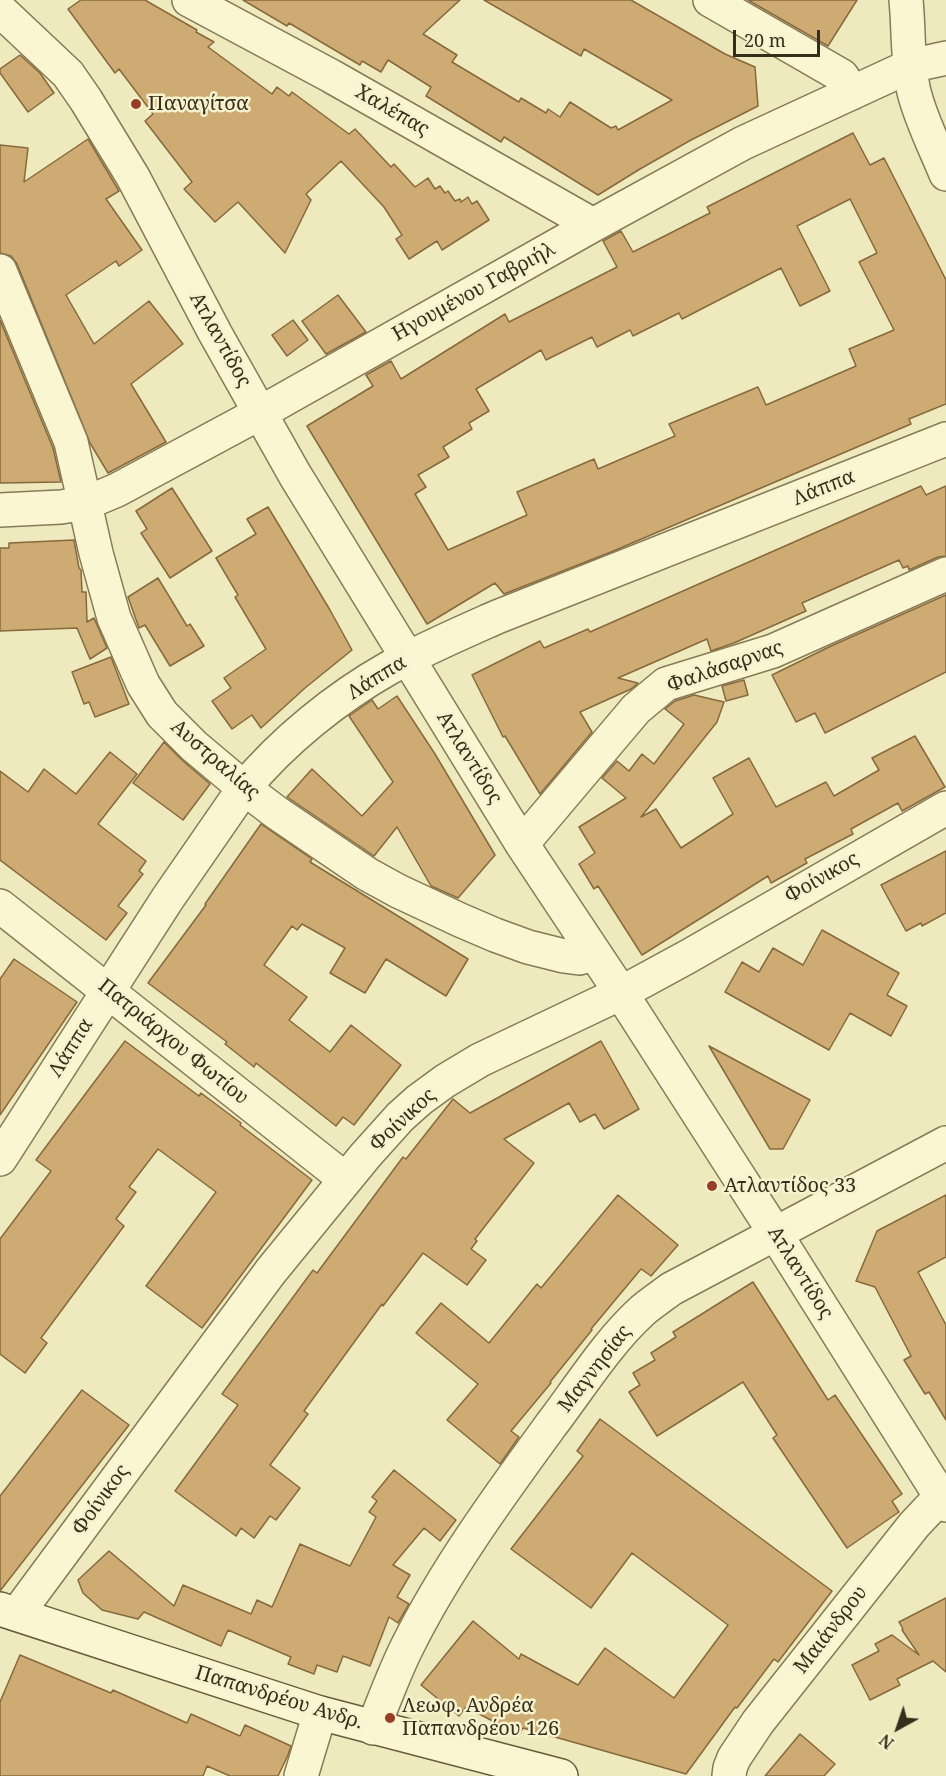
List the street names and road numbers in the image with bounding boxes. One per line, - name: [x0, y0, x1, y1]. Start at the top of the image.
- street label: Χαλέπας: [351, 80, 433, 142]
- street label: Ηγουμένου Γαβριήλ: [389, 237, 559, 347]
- street label: Ατλαντίδος: [184, 288, 256, 392]
- street label: Λάππα: [789, 465, 859, 511]
- street label: Φαλάσαρνας: [664, 636, 786, 698]
- street label: Λάππα: [343, 651, 411, 705]
- street label: Ατλαντίδος: [431, 707, 507, 809]
- street label: Αυστραλίας: [166, 715, 264, 805]
- street label: Φοίνικος: [781, 847, 863, 909]
- street label: Πατριάρχου Φωτίου: [93, 974, 253, 1110]
- street label: Λάππα: [44, 1014, 98, 1082]
- street label: Φοίνικος: [365, 1083, 441, 1157]
- street label: Ατλαντίδος: [762, 1222, 838, 1324]
- street label: Μαγνησίας: [553, 1321, 637, 1417]
- street label: Φοίνικος: [67, 1460, 135, 1540]
- street label: Μαιάνδρου: [789, 1581, 873, 1679]
- street label: Παπανδρέου Ανδρ.: [192, 1661, 366, 1735]

